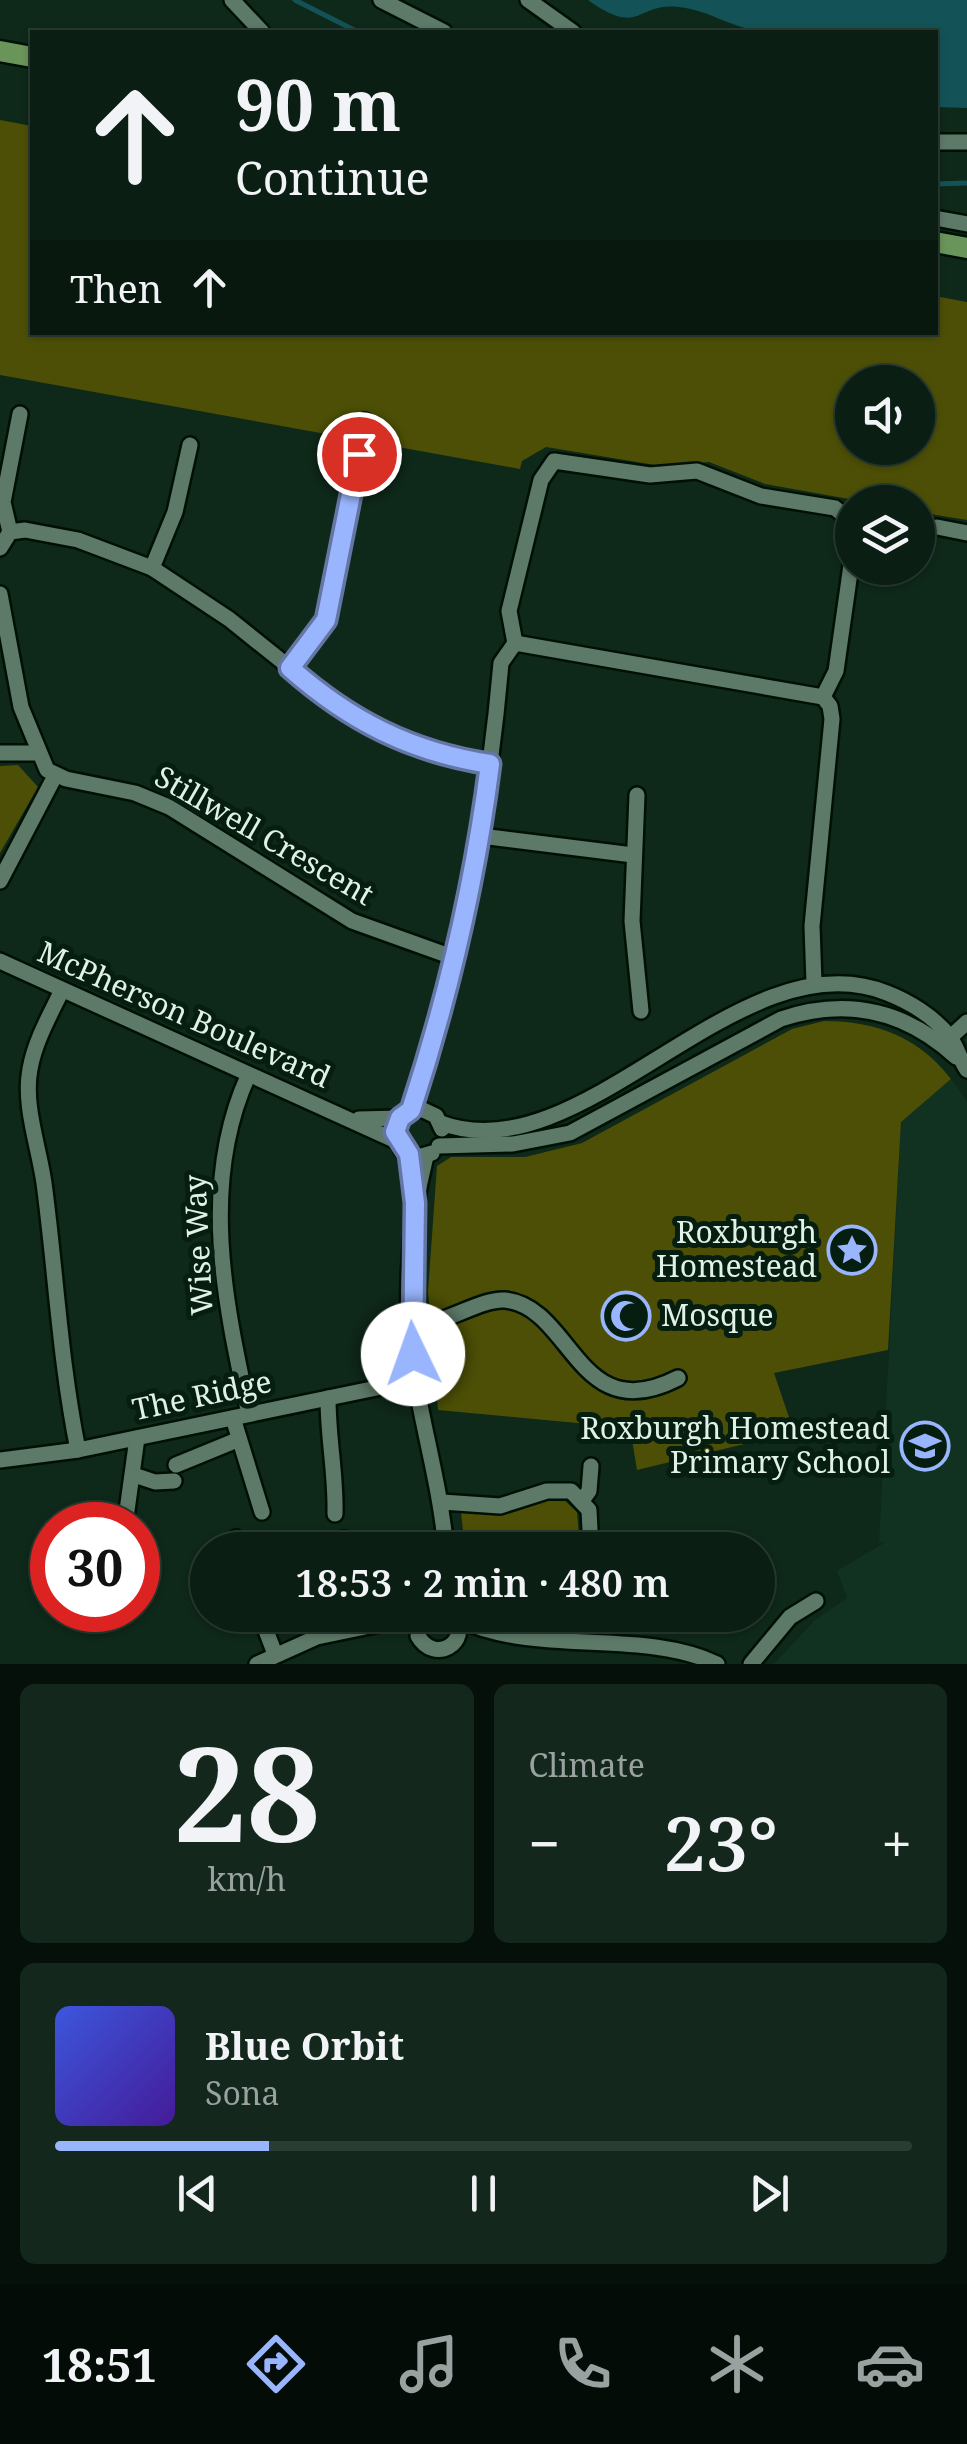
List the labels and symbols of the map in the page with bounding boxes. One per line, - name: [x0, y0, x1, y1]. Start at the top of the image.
- pin: [317, 412, 402, 497]
- street label: Stillwell Crescent: [148, 755, 382, 914]
- street label: McPherson Boulevard: [32, 931, 337, 1097]
- street label: Wise Way: [173, 1174, 222, 1317]
- place label: Roxburgh Homestead: [656, 1211, 817, 1286]
- place icon: Roxburgh Homestead: [826, 1224, 878, 1276]
- mosque icon: Mosque: [600, 1290, 652, 1342]
- place label: Mosque: [661, 1294, 774, 1335]
- position arrow: [361, 1302, 465, 1406]
- street label: The Ridge: [128, 1360, 275, 1429]
- place label: Roxburgh Homestead Primary School: [580, 1407, 890, 1482]
- school or university icon: Roxburgh Homestead Primary School: [899, 1420, 951, 1472]
- speed limit sign: 30: [30, 1502, 160, 1632]

